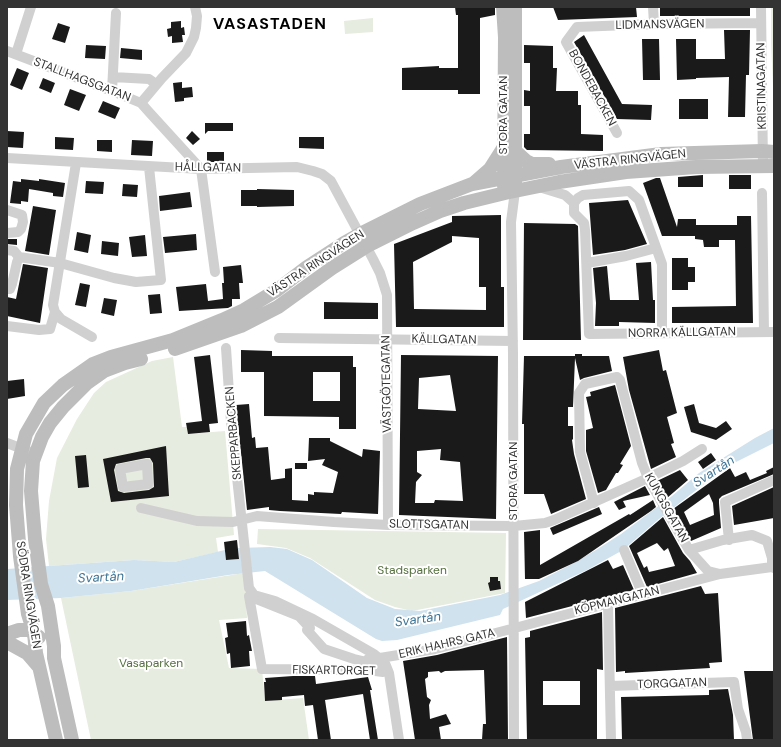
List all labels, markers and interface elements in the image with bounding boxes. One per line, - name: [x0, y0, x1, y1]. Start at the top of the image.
- district label: VASASTADEN: [213, 15, 327, 35]
- street label: LIDMANSVÄGEN: [615, 17, 705, 33]
- street label: KRISTINAGATAN: [754, 42, 770, 130]
- street label: BONDEBACKEN: [565, 47, 619, 129]
- street label: STALLHAGSGATAN: [31, 55, 133, 105]
- street label: STORA GATAN: [497, 76, 511, 154]
- street label: VÄSTRA RINGVÄGEN: [573, 147, 687, 173]
- street label: HÅLLGATAN: [175, 160, 241, 176]
- street label: VÄSTRA RINGVÄGEN: [265, 227, 367, 301]
- street label: NORRA KÄLLGATAN: [628, 325, 736, 341]
- street label: KÄLLGATAN: [411, 332, 477, 348]
- street label: VÄSTGÖTEGATAN: [379, 335, 395, 433]
- street label: SKEPPARBACKEN: [223, 386, 245, 480]
- street label: STORA GATAN: [507, 442, 521, 520]
- water label: Svartån: [690, 453, 738, 491]
- street label: KUNGSGATAN: [641, 471, 691, 545]
- street label: SLOTTSGATAN: [389, 517, 469, 533]
- street label: SÖDRA RINGVÄGEN: [12, 540, 44, 650]
- park label: Stadsparken: [377, 564, 447, 578]
- water label: Svartån: [78, 569, 124, 587]
- street label: KÖPMANGATAN: [573, 583, 661, 619]
- water label: Svartån: [394, 609, 442, 631]
- street label: ERIK HAHRS GATA: [397, 626, 497, 662]
- park label: Vasaparken: [119, 657, 183, 671]
- street label: FISKARTORGET: [292, 663, 376, 679]
- street label: TORGGATAN: [637, 676, 707, 692]

